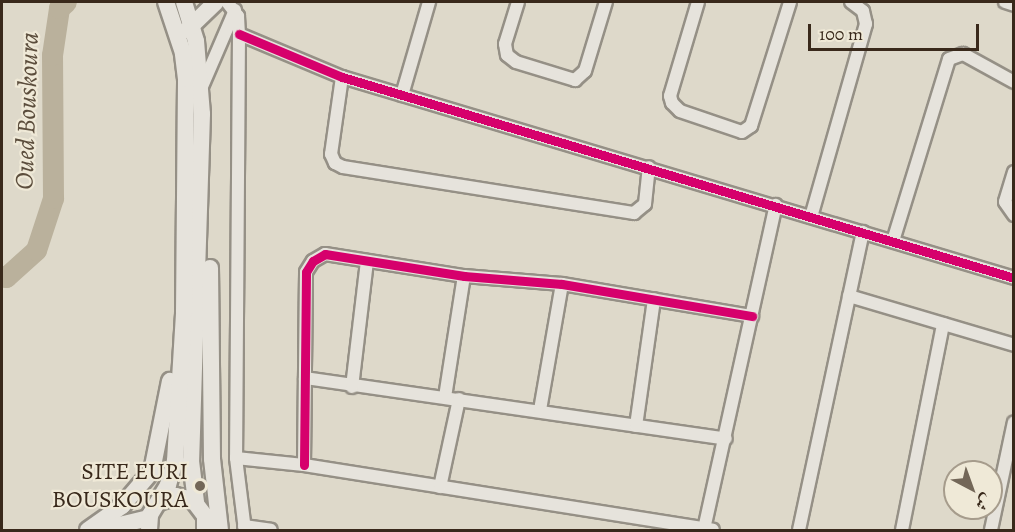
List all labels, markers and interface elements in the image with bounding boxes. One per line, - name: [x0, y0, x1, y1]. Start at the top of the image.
- scale bar: [811, 12, 982, 50]
- text: 100 m: [819, 22, 863, 46]
- water label: Oued Bouskoura: [9, 32, 45, 190]
- place label: SITE EURI BOUSKOURA: [52, 458, 188, 514]
- north arrow: [943, 460, 1003, 520]
- marker: SITE EURI BOUSKOURA: [193, 479, 207, 493]
- text: ش: [970, 489, 997, 516]

